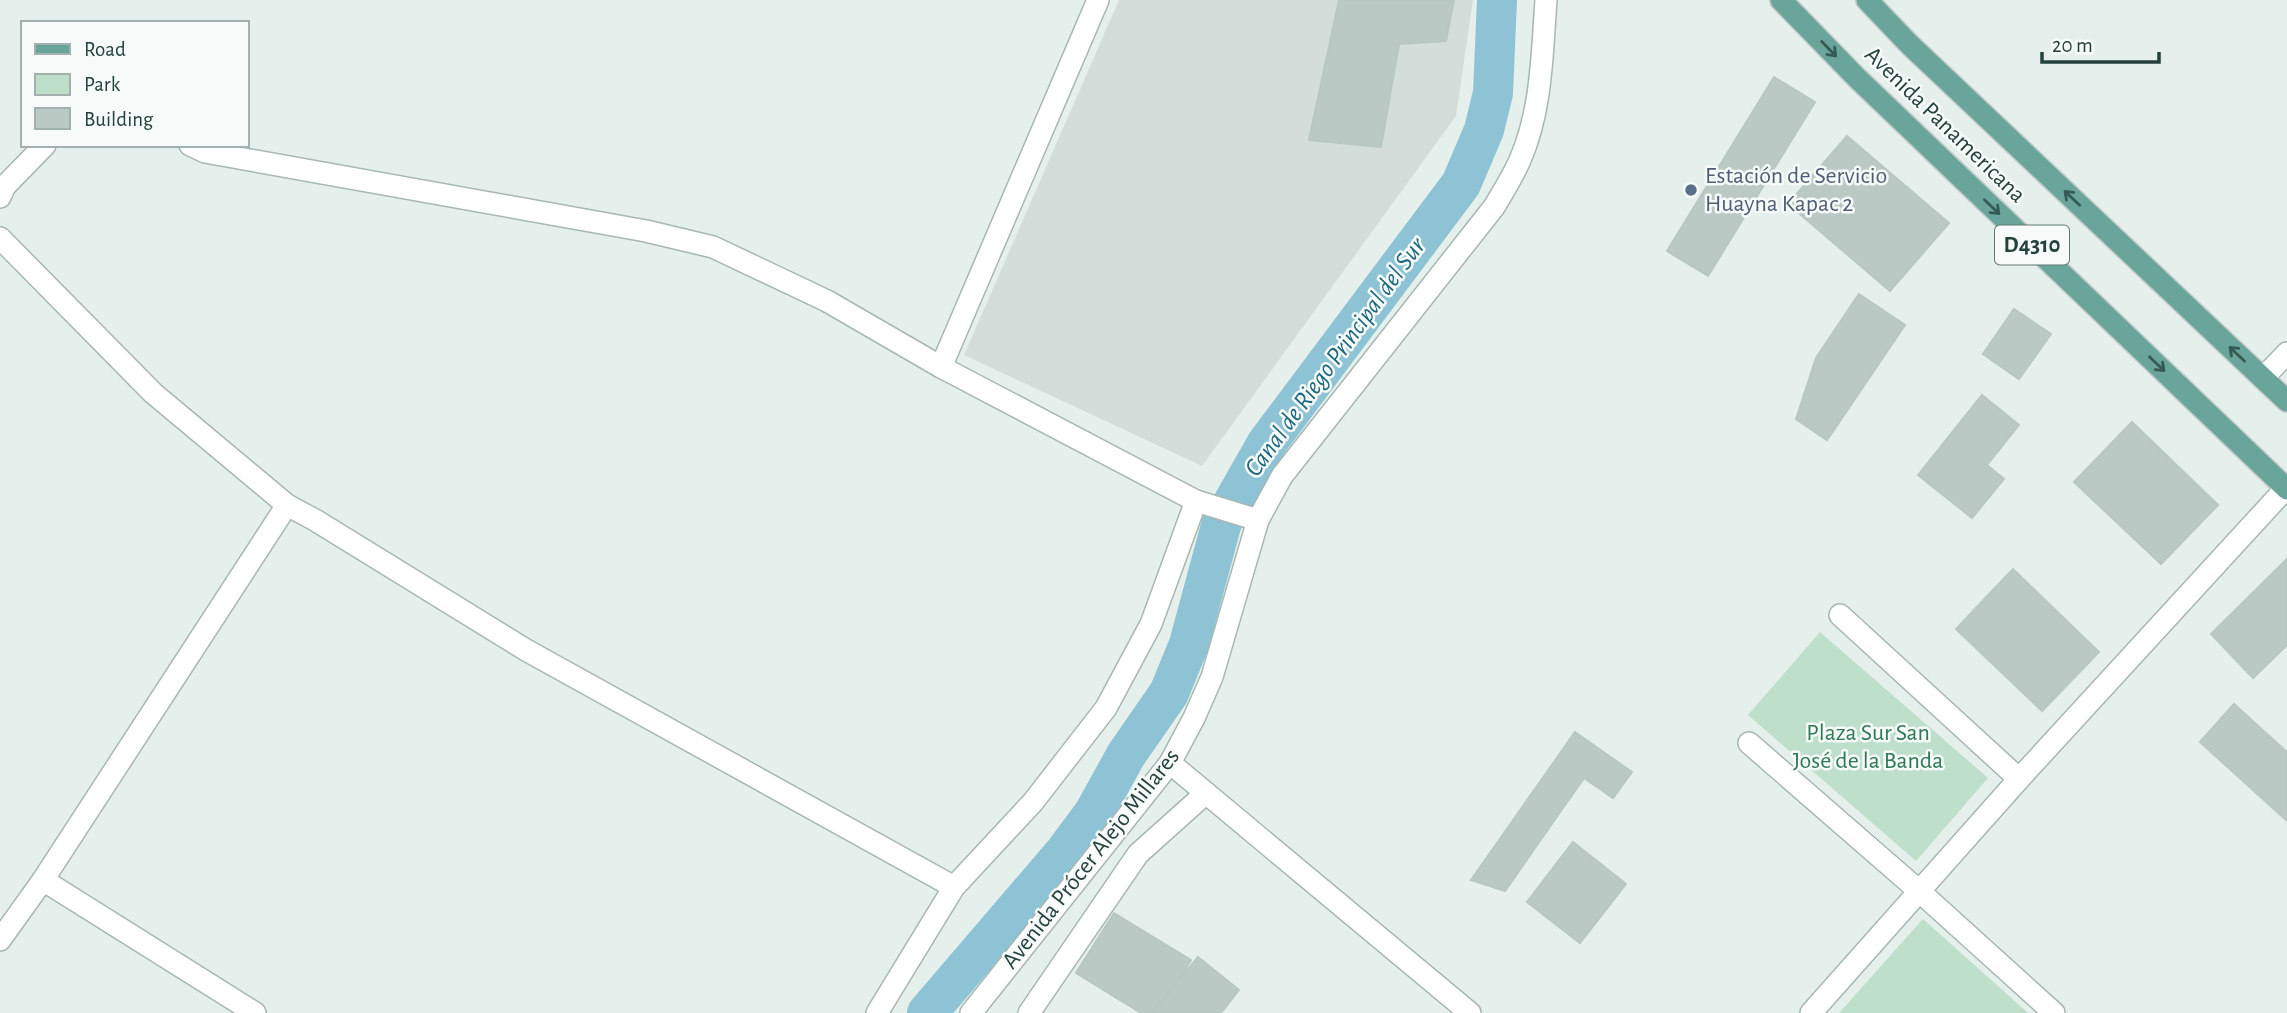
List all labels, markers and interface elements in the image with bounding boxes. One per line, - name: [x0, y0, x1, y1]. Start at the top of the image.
- legend: [21, 21, 248, 147]
- scale bar: [2042, 21, 2159, 65]
- text: 20 m: [2052, 35, 2093, 56]
- text: Road: [84, 39, 126, 60]
- one-way arrow: [1820, 40, 1837, 57]
- street label: Avenida Panamericana: [1860, 42, 2030, 208]
- text: Park: [84, 74, 121, 95]
- text: Building: [84, 109, 154, 130]
- place label: Estación de Servicio Huayna Kapac 2: [1705, 164, 1887, 216]
- marker: Estación de Servicio Huayna Kapac 2: [1683, 182, 1699, 198]
- one-way arrow: [2064, 189, 2081, 206]
- one-way arrow: [1983, 199, 2000, 216]
- road number: D4310: [1995, 226, 2069, 264]
- water label: Canal de Riego Principal del Sur: [1240, 232, 1431, 481]
- one-way arrow: [2229, 346, 2247, 363]
- one-way arrow: [2148, 356, 2165, 373]
- park label: Plaza Sur San José de la Banda: [1793, 721, 1943, 773]
- street label: Avenida Prócer Alejo Millares: [998, 745, 1184, 973]

